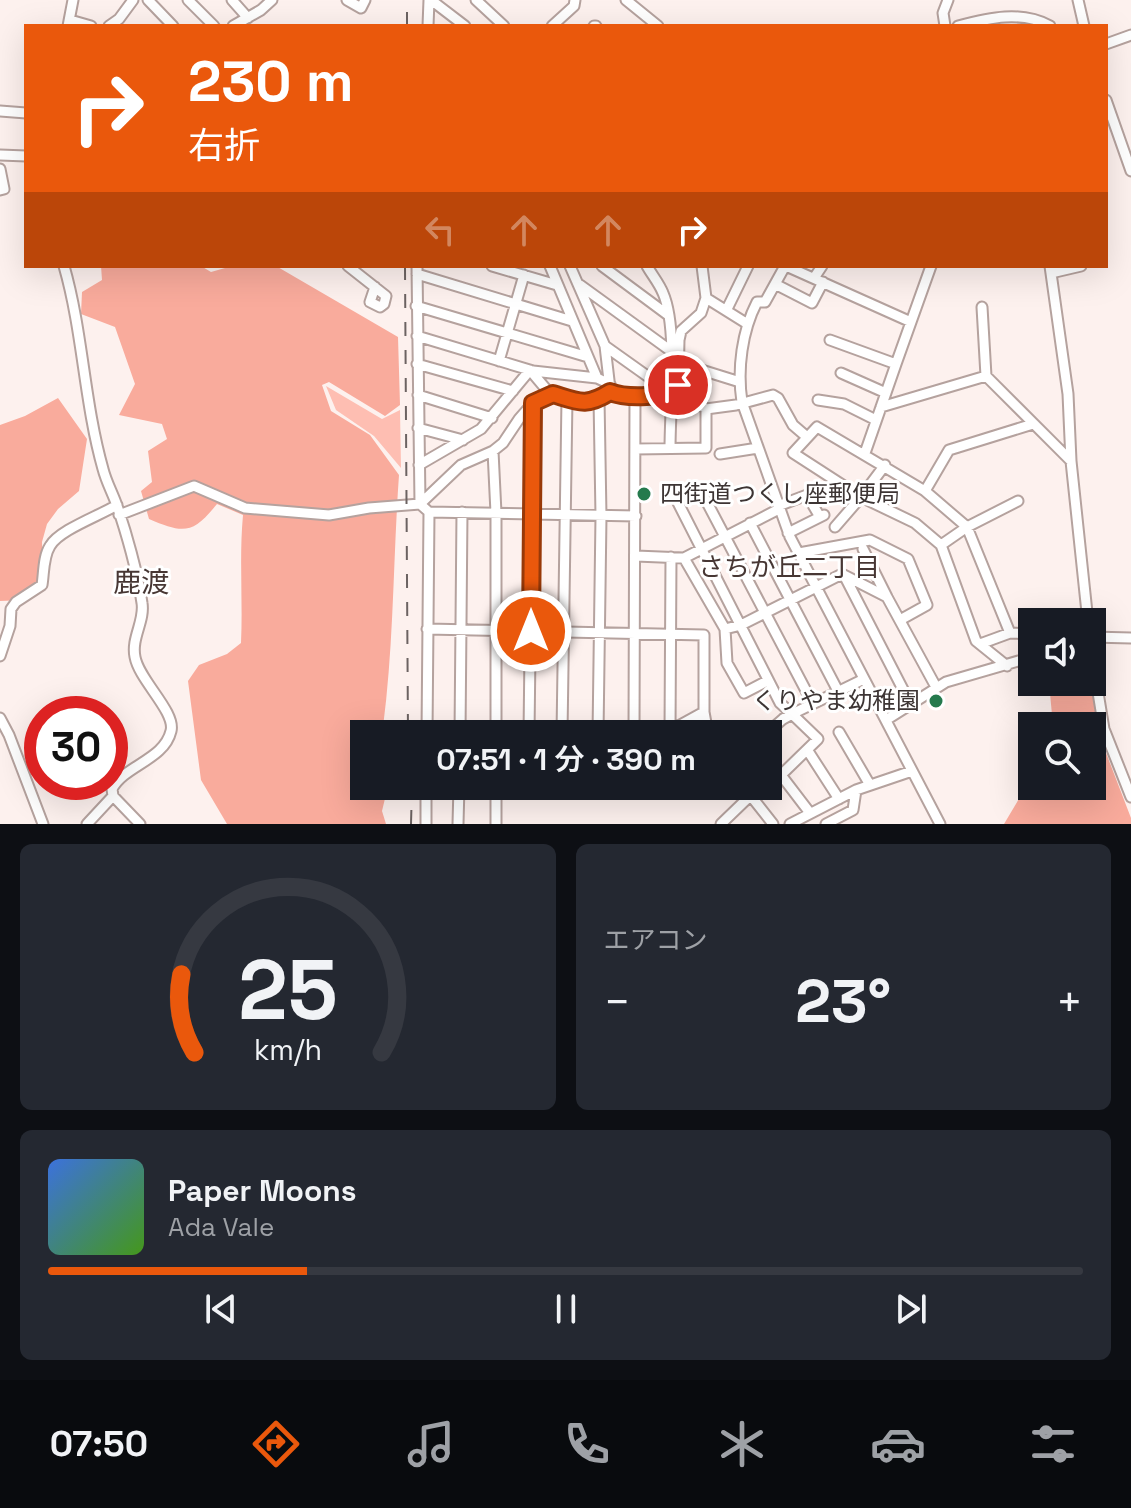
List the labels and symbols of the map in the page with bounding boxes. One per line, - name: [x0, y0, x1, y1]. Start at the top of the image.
- pin: [644, 351, 712, 419]
- place label: 四街道つくし座郵便局: [660, 478, 900, 509]
- marker: 四街道つくし座郵便局: [635, 485, 653, 503]
- district label: さちが丘二丁目: [698, 550, 880, 584]
- district label: 鹿渡: [113, 564, 169, 600]
- position arrow: [489, 589, 573, 673]
- place label: くりやま幼稚園: [752, 685, 920, 716]
- marker: くりやま幼稚園: [927, 692, 945, 710]
- speed limit sign: 30: [24, 696, 128, 800]

